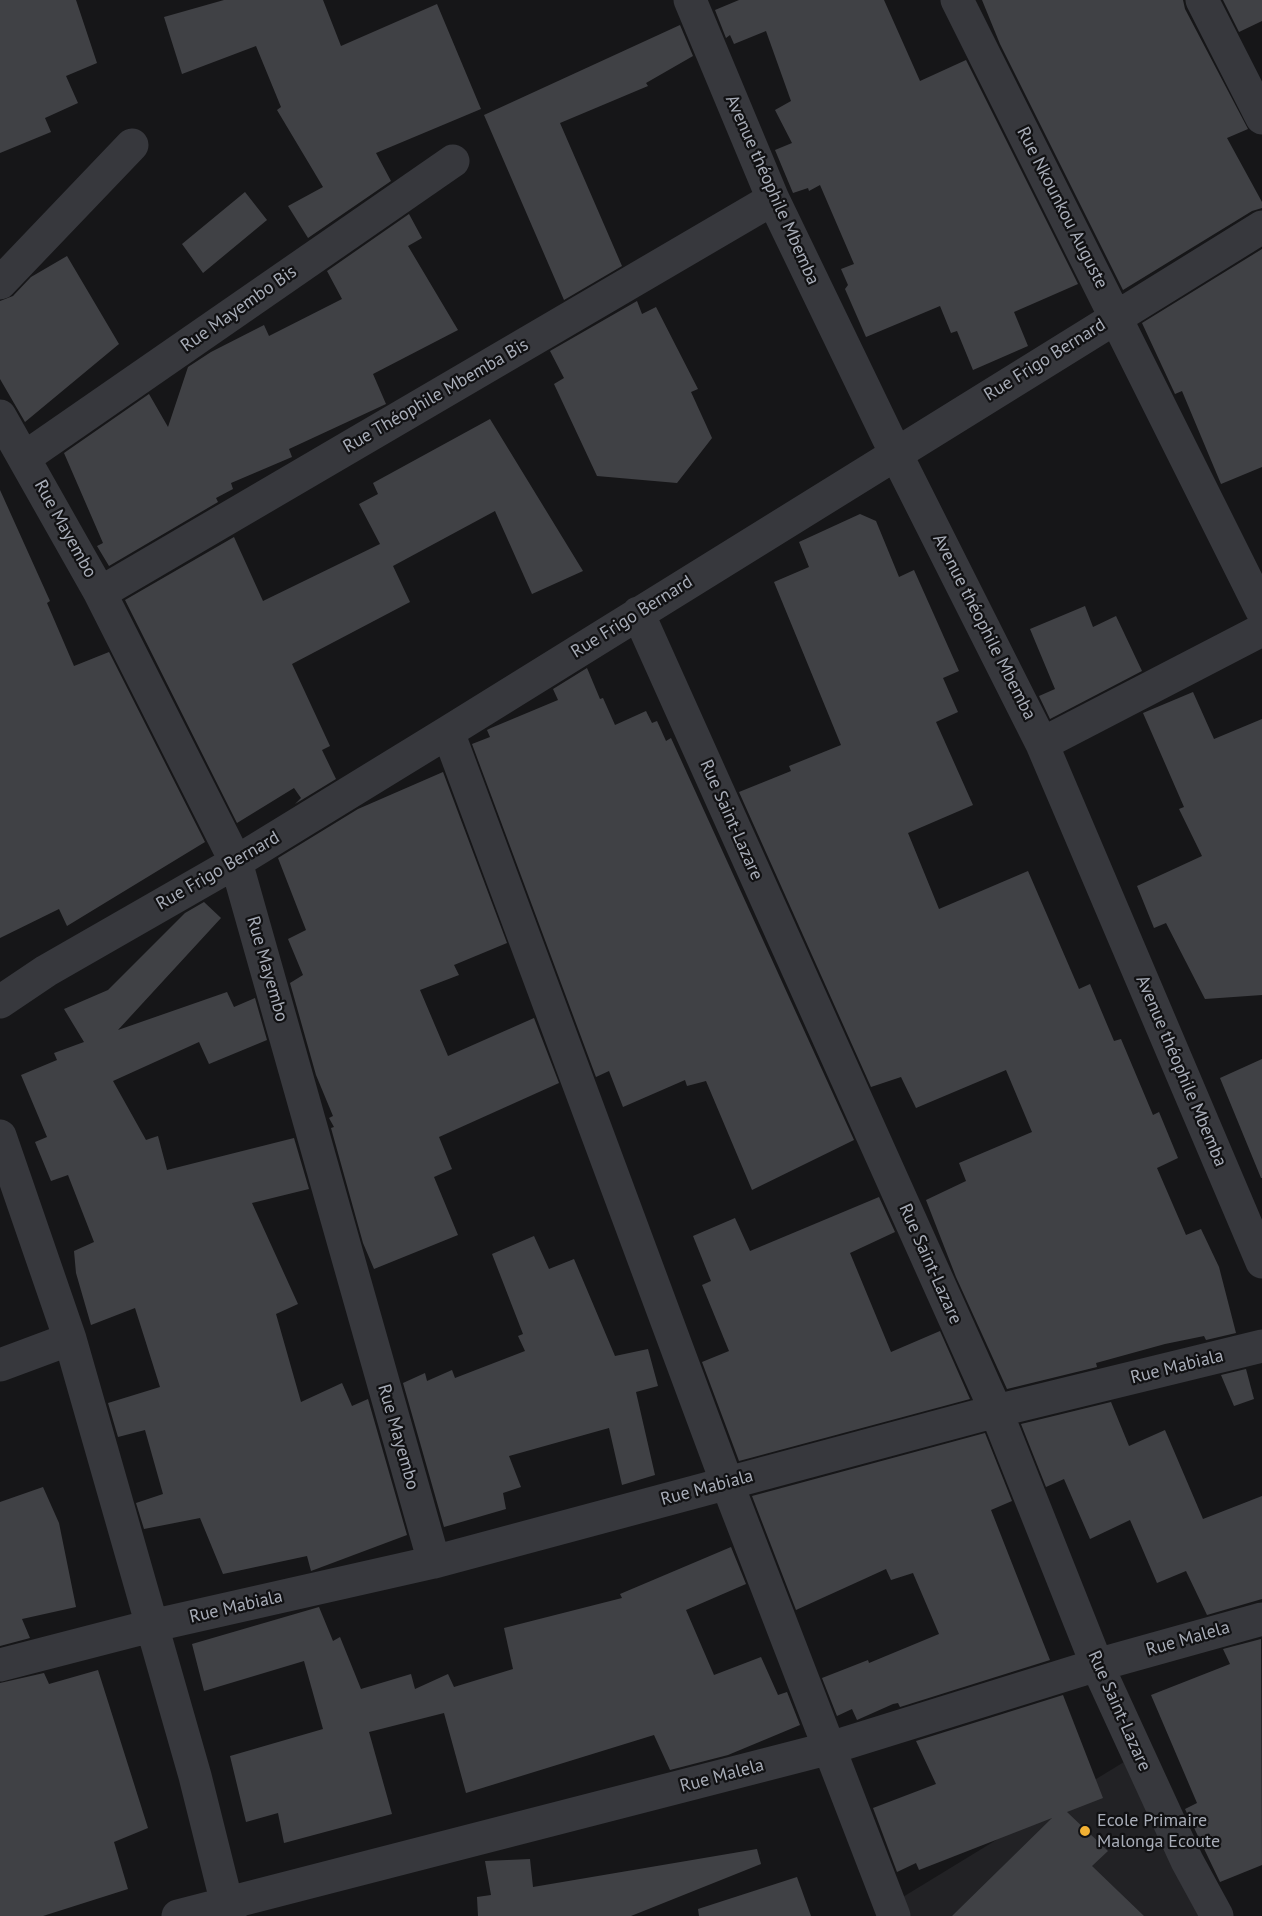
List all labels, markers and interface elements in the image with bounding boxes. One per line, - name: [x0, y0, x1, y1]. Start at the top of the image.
- street label: Avenue théophile Mbemba: [720, 92, 824, 288]
- street label: Rue Nkounkou Auguste: [1012, 123, 1112, 293]
- street label: Rue Mayembo Bis: [177, 261, 301, 357]
- street label: Rue Frigo Bernard: [980, 314, 1110, 406]
- street label: Rue Théophile Mbemba Bis: [340, 334, 532, 458]
- street label: Rue Mayembo: [29, 476, 101, 582]
- street label: Avenue théophile Mbemba: [928, 531, 1040, 723]
- street label: Rue Frigo Bernard: [567, 571, 697, 663]
- street label: Rue Saint-Lazare: [695, 756, 767, 884]
- street label: Rue Frigo Bernard: [152, 827, 284, 915]
- street label: Rue Mayembo: [242, 914, 292, 1024]
- street label: Avenue théophile Mbemba: [1131, 972, 1231, 1170]
- street label: Rue Saint-Lazare: [894, 1200, 966, 1328]
- street label: Rue Mabiala: [1128, 1345, 1226, 1389]
- street label: Rue Mayembo: [373, 1382, 423, 1492]
- street label: Rue Mabiala: [658, 1465, 756, 1511]
- street label: Rue Mabiala: [187, 1586, 285, 1628]
- street label: Rue Malela: [1144, 1617, 1232, 1661]
- street label: Rue Saint-Lazare: [1083, 1647, 1155, 1775]
- street label: Rue Malela: [678, 1754, 766, 1798]
- place label: Ecole Primaire Malonga Ecoute: [1097, 1810, 1220, 1852]
- marker: Ecole Primaire Malonga Ecoute: [1078, 1824, 1092, 1838]

